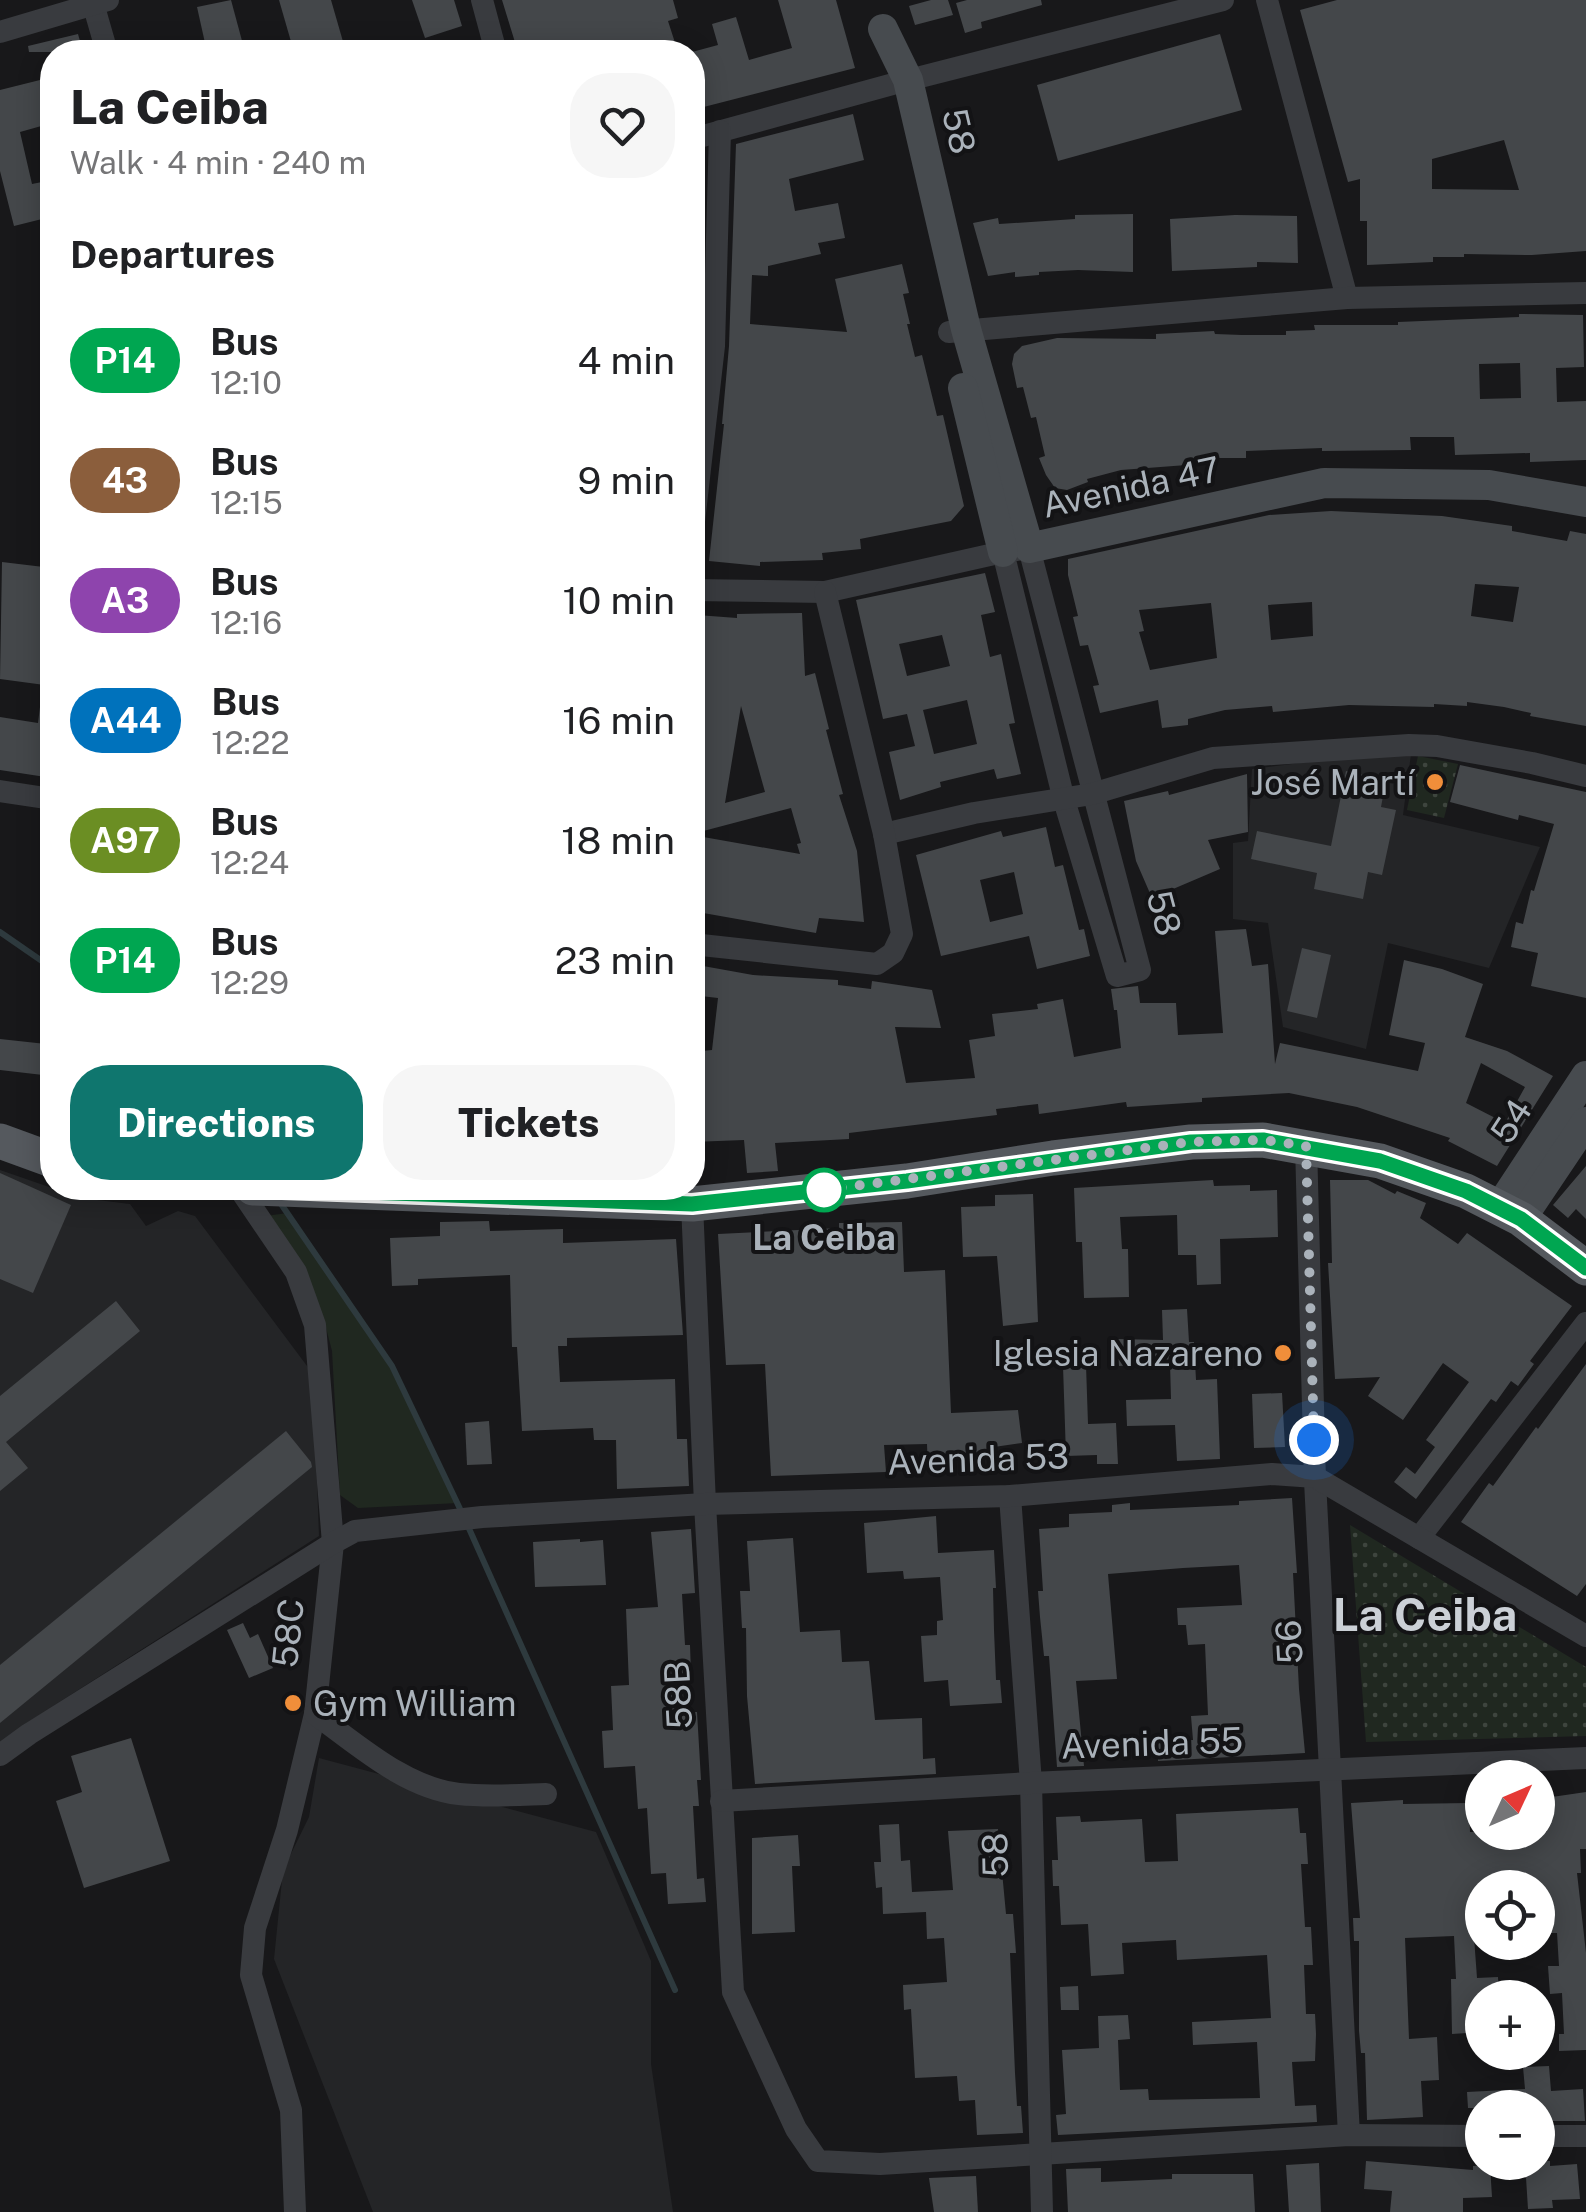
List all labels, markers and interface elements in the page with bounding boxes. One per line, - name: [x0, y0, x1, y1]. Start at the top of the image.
- button: heart: [570, 73, 675, 178]
- text: La Ceiba: [70, 78, 269, 135]
- street label: 58: [934, 104, 984, 158]
- text: Walk · 4 min · 240 m: [70, 144, 366, 181]
- text: Departures: [70, 232, 275, 277]
- text: Bus: [210, 319, 279, 364]
- text: 4 min: [577, 338, 675, 383]
- text: P14: [95, 340, 155, 381]
- text: 12:10: [210, 364, 282, 401]
- text: Bus: [210, 439, 279, 484]
- street label: Avenida 47: [1038, 448, 1224, 526]
- text: 9 min: [578, 458, 675, 503]
- text: 43: [102, 460, 148, 501]
- text: 12:15: [210, 484, 283, 521]
- text: Bus: [210, 559, 279, 604]
- text: 10 min: [563, 578, 675, 623]
- text: A3: [101, 580, 149, 621]
- text: 12:16: [210, 604, 282, 641]
- text: Bus: [211, 679, 280, 724]
- text: 16 min: [562, 698, 675, 743]
- text: A44: [90, 700, 161, 741]
- text: 12:22: [211, 724, 289, 761]
- place label: José Martí: [1250, 762, 1416, 803]
- marker: José Martí: [1424, 771, 1446, 793]
- text: Bus: [210, 799, 279, 844]
- text: 18 min: [561, 818, 675, 863]
- text: A97: [90, 820, 160, 861]
- text: 12:24: [210, 844, 289, 881]
- street label: 58: [1138, 886, 1190, 940]
- text: Bus: [210, 919, 279, 964]
- text: 23 min: [555, 938, 675, 983]
- text: P14: [95, 940, 155, 981]
- text: 12:29: [210, 964, 289, 1001]
- button: Directions: [70, 1065, 363, 1180]
- button: Tickets: [383, 1065, 675, 1180]
- street label: 54: [1482, 1091, 1540, 1151]
- marker: La Ceiba: [803, 1169, 845, 1211]
- place label: La Ceiba: [752, 1217, 896, 1258]
- place label: Iglesia Nazareno: [993, 1333, 1263, 1374]
- marker: Iglesia Nazareno: [1272, 1342, 1294, 1364]
- your location: [1289, 1415, 1339, 1465]
- street label: Avenida 53: [886, 1435, 1070, 1483]
- district label: La Ceiba: [1333, 1588, 1517, 1641]
- street label: 58C: [264, 1596, 312, 1670]
- street label: 56: [1267, 1619, 1311, 1665]
- street label: 58B: [656, 1660, 700, 1730]
- place label: Gym William: [313, 1683, 516, 1724]
- marker: Gym William: [282, 1692, 304, 1714]
- street label: Avenida 55: [1060, 1719, 1244, 1767]
- north arrow: [1465, 1760, 1555, 1850]
- map controls: [1465, 1760, 1555, 2180]
- street label: 58: [974, 1832, 1016, 1878]
- button: locate: [1465, 1870, 1555, 1960]
- button: +: [1465, 1980, 1555, 2070]
- button: −: [1465, 2090, 1555, 2180]

